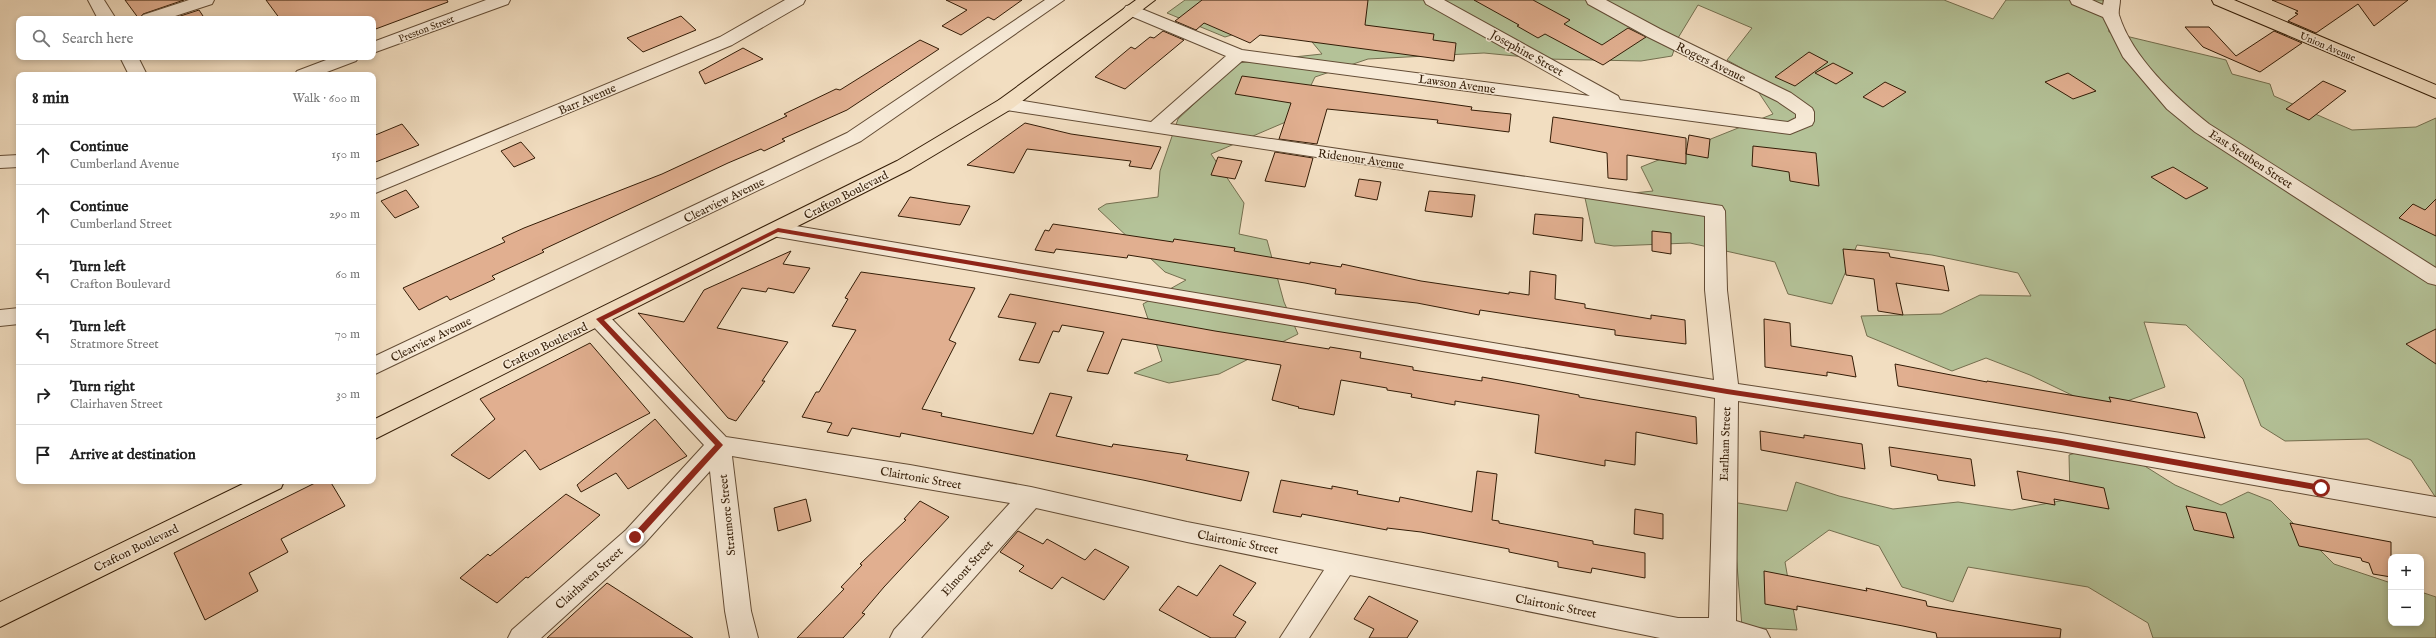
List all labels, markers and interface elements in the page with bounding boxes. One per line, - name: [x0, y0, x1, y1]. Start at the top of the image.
- street label: Preston Street: [397, 13, 457, 46]
- search box: [16, 16, 376, 60]
- street label: Josephine Street: [1485, 26, 1566, 81]
- icon: search: [30, 27, 52, 49]
- text: Search here: [62, 29, 133, 48]
- street label: Union Avenue: [2297, 30, 2358, 65]
- street label: Rogers Avenue: [1674, 39, 1748, 86]
- street label: Lawson Avenue: [1417, 72, 1497, 97]
- street label: Barr Avenue: [556, 80, 619, 118]
- text: 8 min: [32, 88, 69, 109]
- text: Walk · 600 m: [293, 90, 360, 107]
- street label: East Steuben Street: [2206, 127, 2296, 192]
- text: Continue: [70, 137, 128, 156]
- icon: ahead: [32, 144, 54, 166]
- text: 150 m: [331, 146, 360, 163]
- street label: Ridenour Avenue: [1317, 146, 1405, 173]
- text: Cumberland Avenue: [70, 156, 179, 173]
- street label: Crafton Boulevard: [802, 167, 891, 223]
- street label: Clearview Avenue: [681, 174, 768, 226]
- text: Continue: [70, 197, 128, 216]
- icon: ahead: [32, 204, 54, 226]
- text: 290 m: [329, 206, 360, 223]
- text: Cumberland Street: [70, 216, 172, 233]
- text: Turn left: [70, 257, 126, 276]
- icon: left: [32, 264, 54, 286]
- text: 60 m: [335, 266, 360, 283]
- text: Crafton Boulevard: [70, 276, 170, 293]
- street label: Clearview Avenue: [388, 313, 475, 365]
- text: Turn left: [70, 317, 126, 336]
- street label: Crafton Boulevard: [500, 319, 591, 373]
- icon: left: [32, 324, 54, 346]
- text: 70 m: [335, 326, 360, 343]
- text: Stratmore Street: [70, 336, 159, 353]
- text: Turn right: [70, 377, 135, 396]
- icon: right: [32, 384, 54, 406]
- text: 30 m: [336, 386, 360, 403]
- text: Clairhaven Street: [70, 396, 163, 413]
- street label: Earlham Street: [1717, 407, 1734, 481]
- icon: arrive: [32, 444, 54, 466]
- text: Arrive at destination: [70, 445, 196, 464]
- street label: Clairtonic Street: [879, 464, 963, 493]
- street label: Stratmore Street: [716, 473, 739, 556]
- route start: [2312, 479, 2330, 497]
- street label: Crafton Boulevard: [91, 521, 182, 575]
- street label: Clairtonic Street: [1196, 527, 1280, 558]
- route end: [626, 528, 644, 546]
- street label: Elmont Street: [938, 537, 996, 599]
- street label: Clairhaven Street: [552, 544, 626, 613]
- map controls: [2388, 554, 2424, 626]
- button: +: [2388, 554, 2424, 590]
- button: −: [2388, 590, 2424, 626]
- street label: Clairtonic Street: [1514, 591, 1598, 622]

